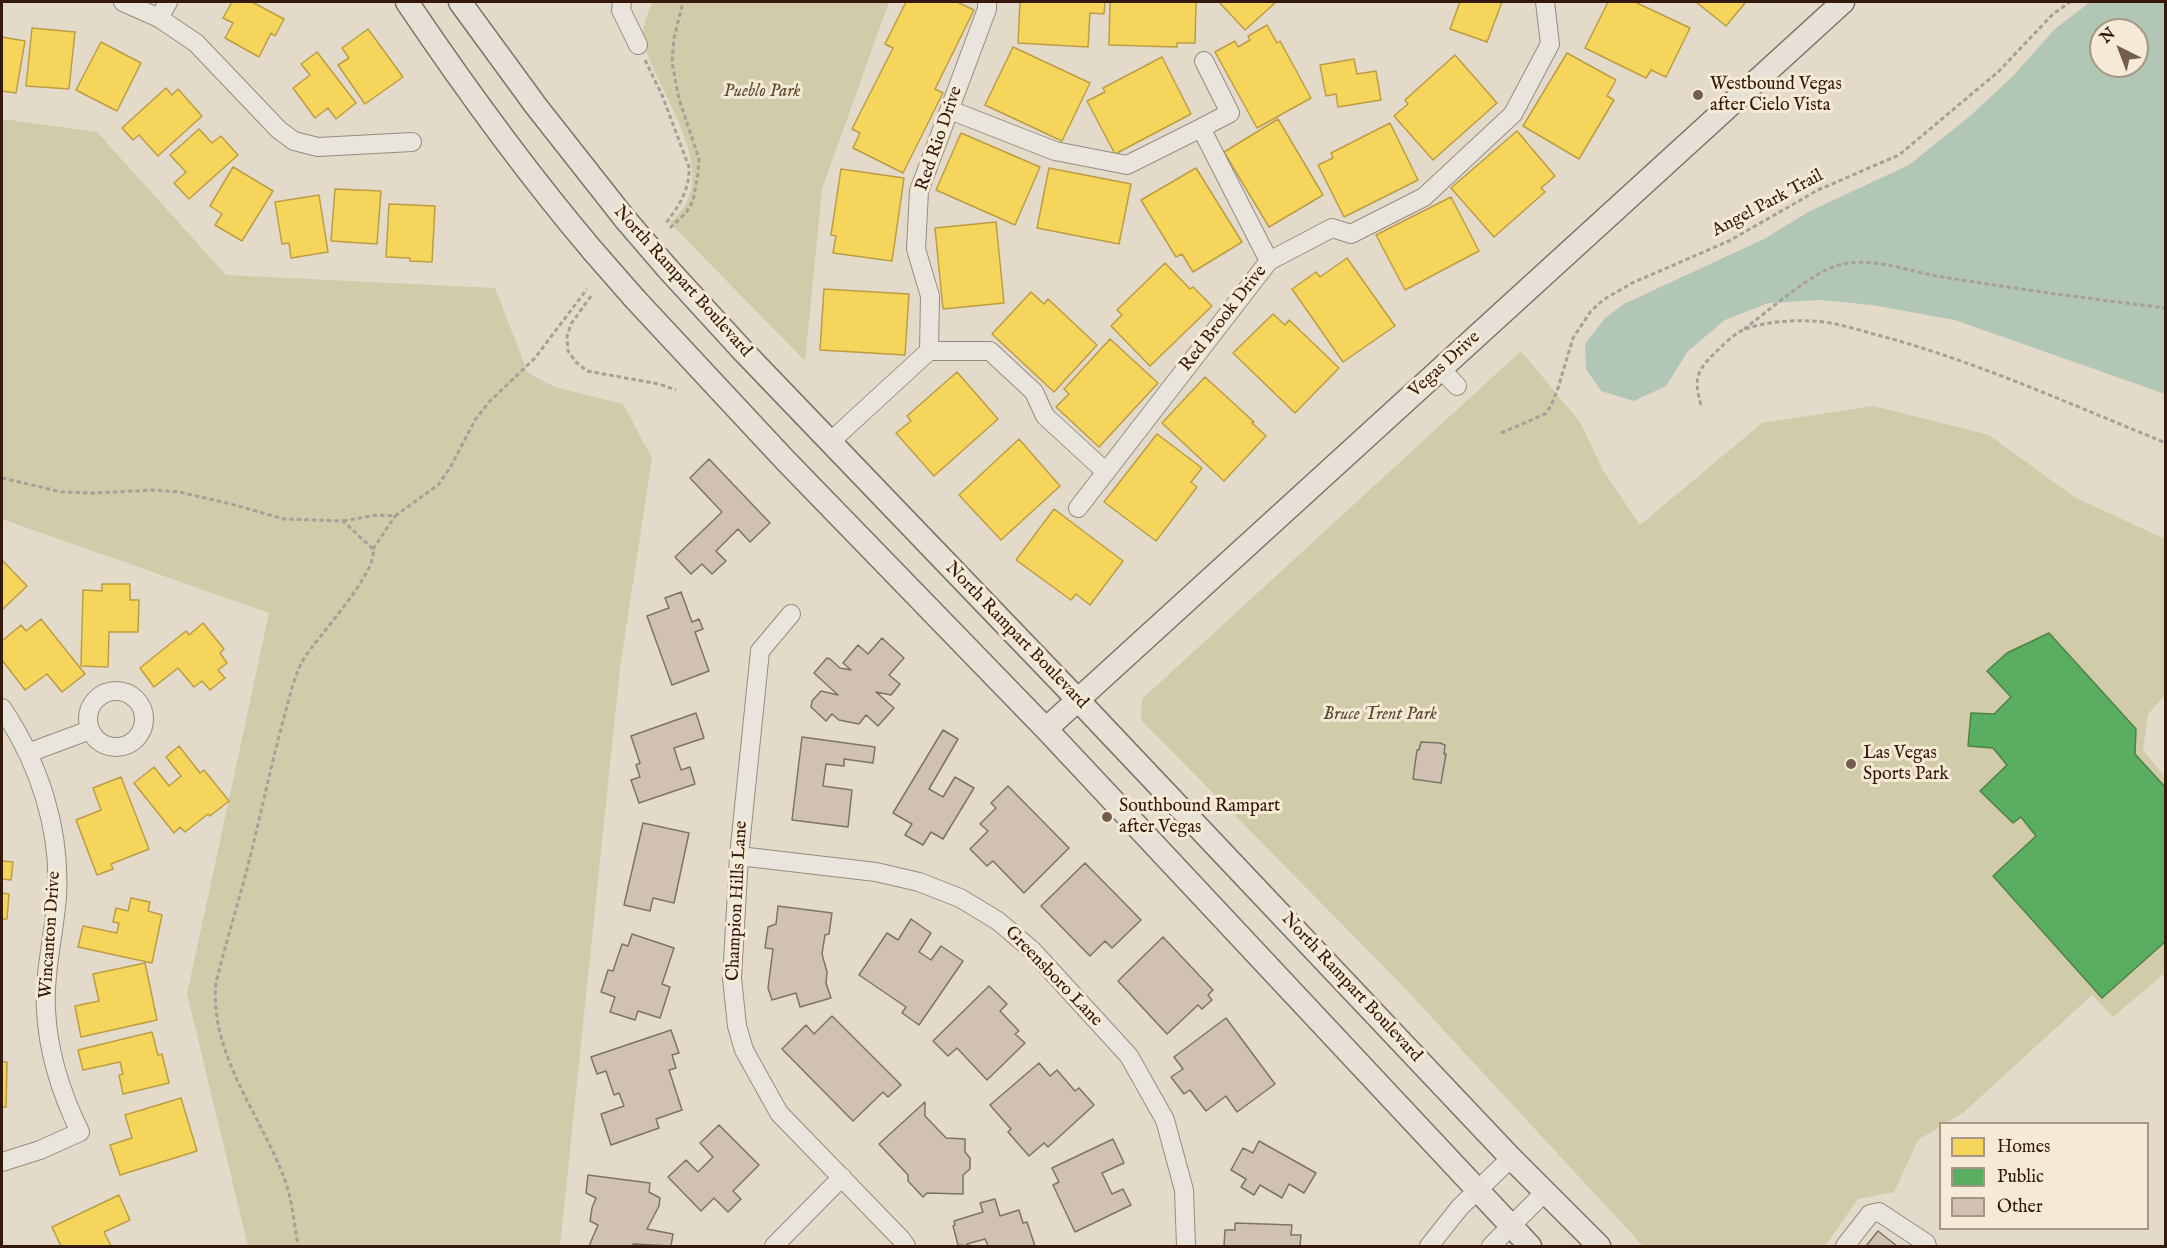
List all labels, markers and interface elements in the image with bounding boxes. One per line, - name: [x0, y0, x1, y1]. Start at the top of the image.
- north arrow: [2089, 18, 2149, 78]
- text: N: [2096, 24, 2120, 48]
- place label: Westbound Vegas after Cielo Vista: [1710, 74, 1842, 116]
- park label: Pueblo Park: [723, 81, 801, 103]
- street label: Red Rio Drive: [912, 84, 968, 194]
- marker: Westbound Vegas after Cielo Vista: [1691, 88, 1705, 102]
- street label: Angel Park Trail: [1709, 166, 1827, 242]
- street label: North Rampart Boulevard: [608, 202, 756, 362]
- street label: Red Brook Drive: [1176, 262, 1272, 376]
- street label: Vegas Drive: [1405, 327, 1485, 403]
- street label: North Rampart Boulevard: [940, 558, 1092, 714]
- park label: Bruce Trent Park: [1323, 704, 1437, 726]
- place label: Las Vegas Sports Park: [1863, 743, 1949, 786]
- marker: Las Vegas Sports Park: [1844, 757, 1858, 771]
- place label: Southbound Rampart after Vegas: [1119, 796, 1280, 838]
- marker: Southbound Rampart after Vegas: [1100, 810, 1114, 824]
- street label: Champion Hills Lane: [723, 820, 753, 982]
- street label: Wincanton Drive: [36, 870, 66, 1000]
- street label: North Rampart Boulevard: [1276, 909, 1426, 1067]
- street label: Greensboro Lane: [1000, 922, 1106, 1032]
- legend: [1939, 1122, 2149, 1230]
- text: Homes: [1997, 1136, 2050, 1159]
- text: Public: [1997, 1166, 2044, 1189]
- text: Other: [1997, 1196, 2043, 1219]

